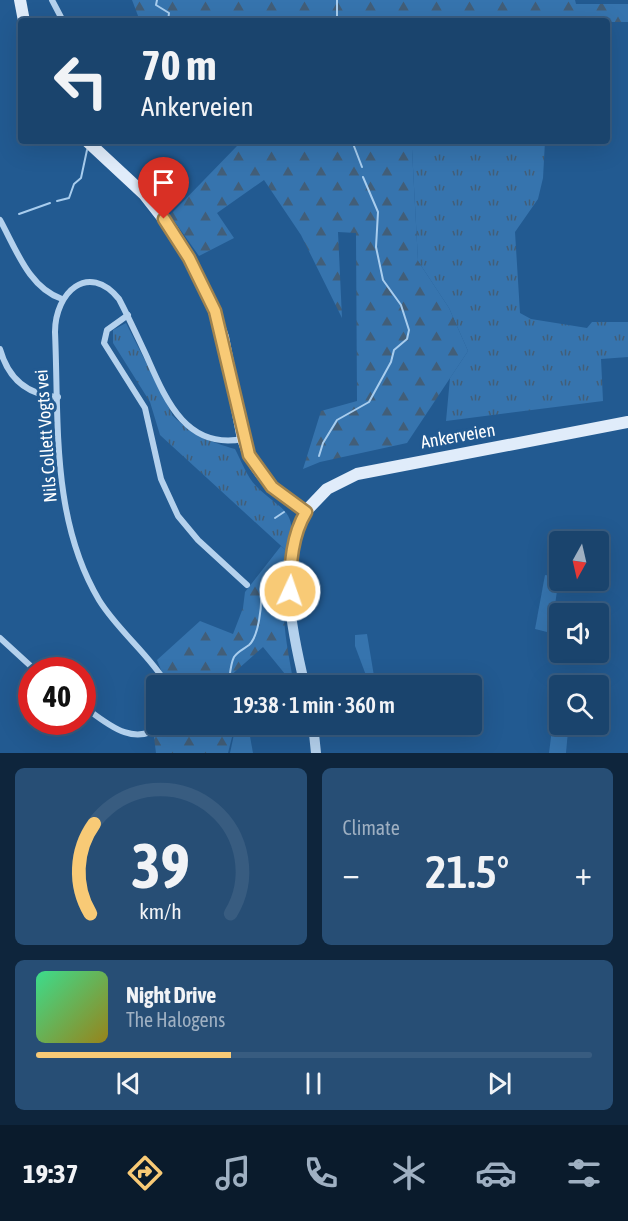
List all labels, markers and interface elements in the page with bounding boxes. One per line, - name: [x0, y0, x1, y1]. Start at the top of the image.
- text: 70 m: [141, 41, 216, 89]
- icon: left: [42, 42, 120, 120]
- text: Ankerveien: [141, 91, 254, 122]
- pin: [138, 157, 189, 219]
- icon: arrive: [147, 166, 180, 199]
- street label: Nils Collett Vogts vei: [30, 369, 61, 503]
- street label: Ankerveien: [419, 419, 497, 452]
- north arrow: [549, 531, 609, 591]
- map controls: [549, 531, 609, 735]
- position arrow: [258, 559, 322, 623]
- button: sound: [549, 603, 609, 663]
- speed limit sign: 40: [18, 657, 96, 735]
- button: search: [549, 675, 609, 735]
- text: 19:38 · 1 min · 360 m: [233, 692, 395, 718]
- text: Climate: [343, 816, 400, 839]
- text: 39: [131, 830, 190, 901]
- text: 21.5°: [425, 846, 509, 898]
- text: −: [343, 854, 360, 892]
- text: +: [575, 854, 592, 892]
- text: km/h: [139, 899, 182, 924]
- text: Night Drive: [126, 982, 216, 1008]
- text: The Halogens: [126, 1008, 225, 1031]
- icon: previous: [112, 1067, 145, 1100]
- icon: pause: [297, 1067, 330, 1100]
- icon: next: [483, 1067, 516, 1100]
- icon: directions: [124, 1152, 166, 1194]
- icon: music: [212, 1152, 254, 1194]
- icon: phone: [300, 1152, 342, 1194]
- icon: climate: [388, 1152, 430, 1194]
- icon: car: [475, 1152, 517, 1194]
- icon: filters: [563, 1152, 605, 1194]
- text: 19:37: [23, 1158, 78, 1189]

